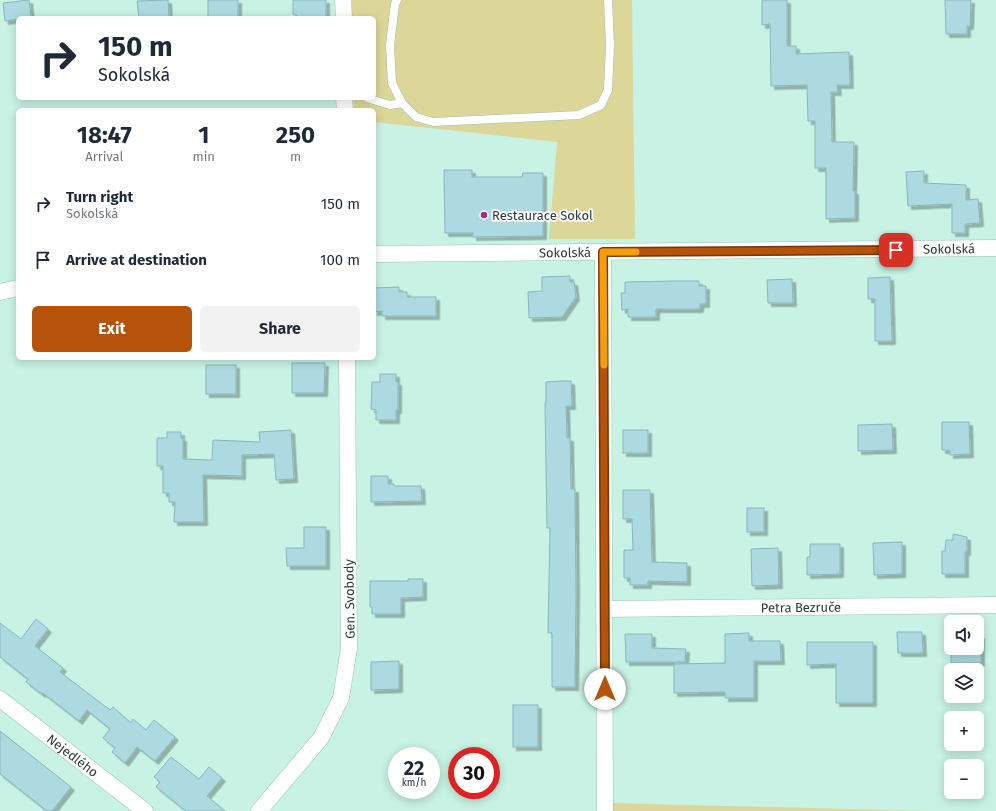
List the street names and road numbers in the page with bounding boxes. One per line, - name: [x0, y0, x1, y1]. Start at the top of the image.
- street label: Sokolská: [923, 241, 975, 257]
- street label: Sokolská: [539, 245, 591, 260]
- street label: Gen. Svobody: [341, 558, 358, 639]
- street label: Petra Bezruče: [761, 600, 841, 615]
- street label: Nejedlého: [44, 731, 101, 780]

